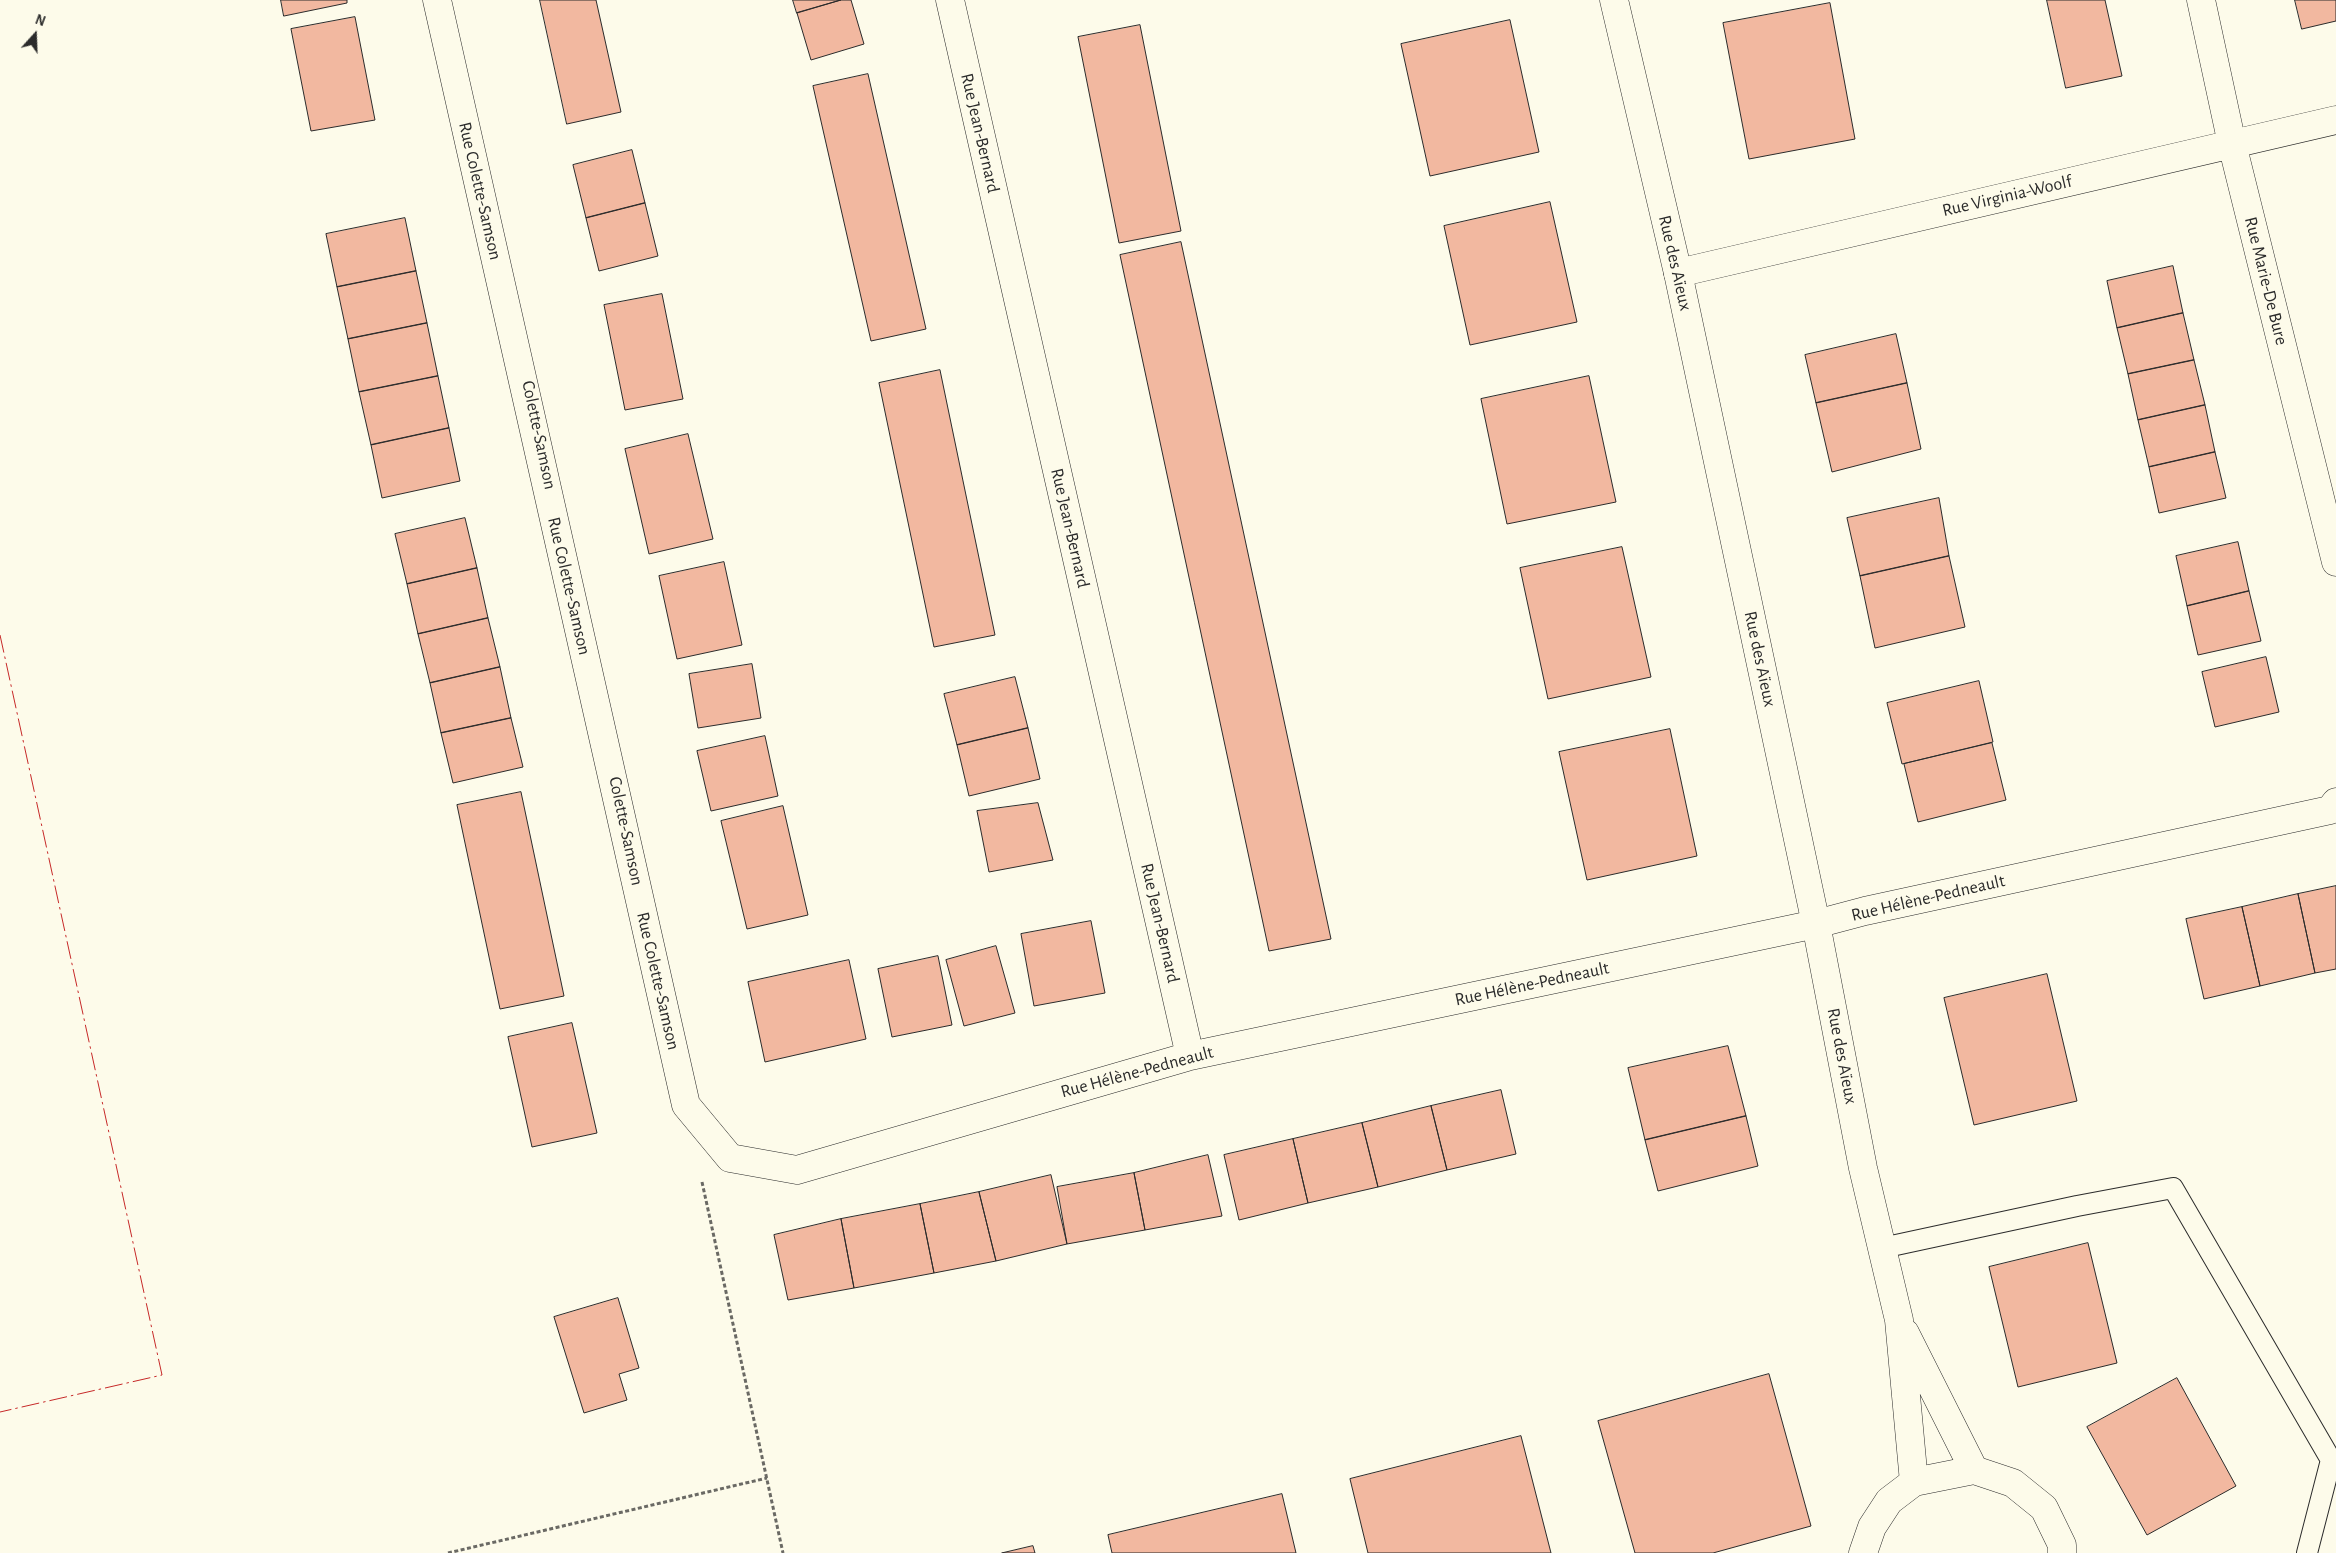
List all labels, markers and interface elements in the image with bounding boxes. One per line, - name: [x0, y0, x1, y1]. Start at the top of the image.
- north arrow: [10, 10, 60, 60]
- text: N: [33, 13, 47, 29]
- street label: Rue Jean-Bernard: [956, 71, 1004, 195]
- street label: Rue Colette-Samson: [454, 120, 506, 262]
- street label: Rue Virginia-Woolf: [1940, 171, 2074, 221]
- street label: Rue des Aïeux: [1654, 213, 1696, 313]
- street label: Rue Marie-De Bure: [2240, 215, 2292, 347]
- street label: Colette-Samson: [517, 379, 561, 491]
- street label: Rue Jean-Bernard: [1046, 466, 1094, 590]
- street label: Rue Colette-Samson: [543, 515, 595, 657]
- street label: Rue des Aïeux: [1739, 609, 1781, 709]
- street label: Colette-Samson: [604, 775, 648, 887]
- street label: Rue Jean-Bernard: [1136, 861, 1184, 985]
- street label: Rue Hélène-Pedneault: [1849, 870, 2007, 926]
- street label: Rue Colette-Samson: [632, 910, 684, 1052]
- street label: Rue Hélène-Pedneault: [1453, 957, 1611, 1011]
- street label: Rue des Aïeux: [1822, 1006, 1862, 1106]
- street label: Rue Hélène-Pedneault: [1058, 1041, 1216, 1103]

